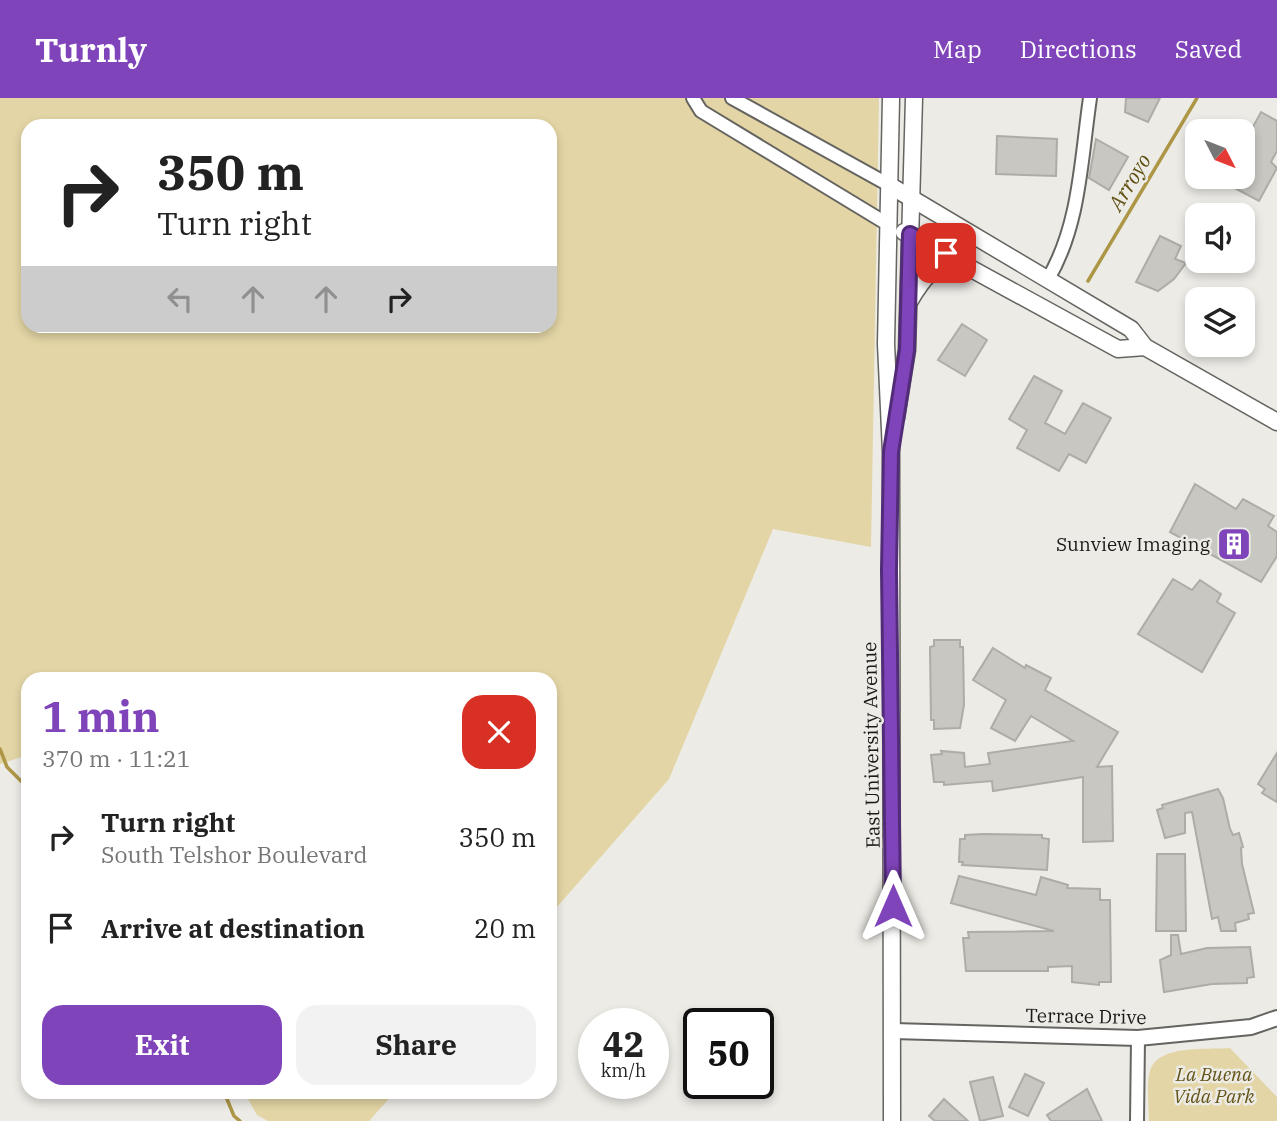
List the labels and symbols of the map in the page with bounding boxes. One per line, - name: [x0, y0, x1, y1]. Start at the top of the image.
- north arrow: [1185, 119, 1255, 189]
- water label: Arroyo: [1100, 148, 1157, 217]
- pin: [916, 223, 976, 283]
- building icon: Sunview Imaging: [1215, 525, 1253, 563]
- place label: Sunview Imaging: [1056, 532, 1211, 556]
- street label: East University Avenue: [857, 641, 885, 849]
- position arrow: [856, 869, 930, 943]
- street label: Terrace Drive: [1025, 1003, 1147, 1029]
- speed limit sign: 50: [683, 1008, 774, 1099]
- park label: La Buena Vida Park: [1173, 1062, 1256, 1108]

